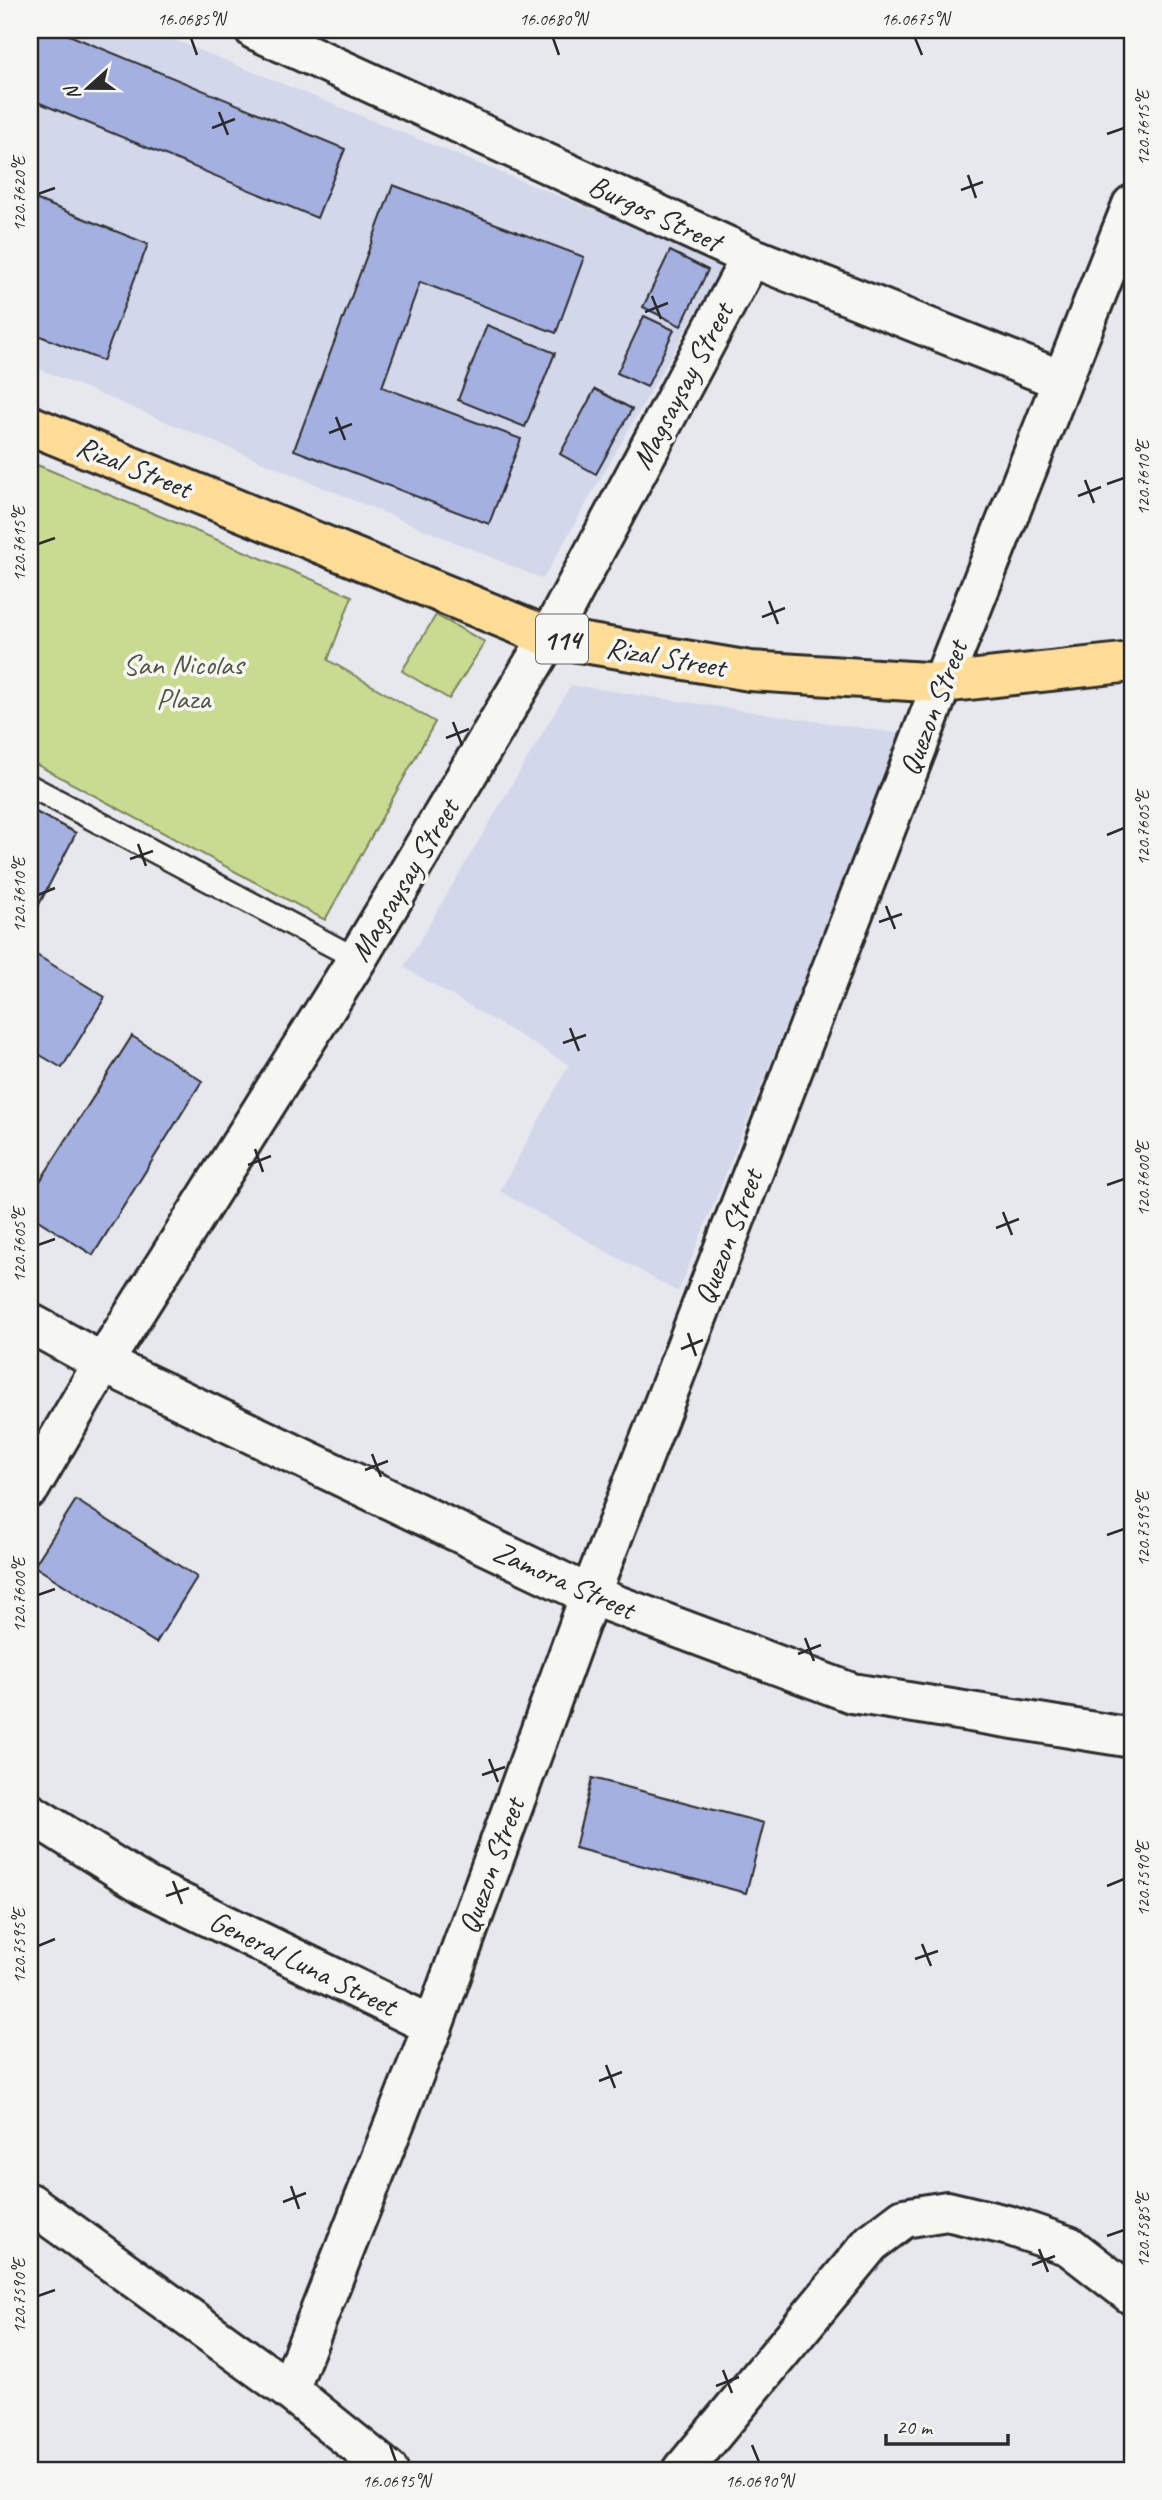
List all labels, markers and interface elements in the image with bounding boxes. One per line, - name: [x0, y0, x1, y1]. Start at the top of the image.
- text: 16.0685°N: [157, 8, 228, 30]
- text: 16.0680°N: [519, 8, 590, 30]
- text: 16.0675°N: [881, 8, 952, 30]
- north arrow: [52, 52, 122, 122]
- text: N: [59, 81, 86, 104]
- text: 120.7615°E: [1132, 88, 1154, 165]
- text: 120.7620°E: [8, 154, 30, 231]
- street label: Burgos Street: [583, 166, 731, 262]
- street label: Magsaysay Street: [622, 294, 743, 476]
- street label: Rizal Street: [71, 427, 200, 508]
- text: 120.7610°E: [1132, 438, 1154, 515]
- text: 120.7615°E: [8, 504, 30, 581]
- road number: 114: [536, 614, 588, 664]
- street label: Rizal Street: [603, 628, 732, 687]
- street label: Quezon Street: [890, 632, 977, 781]
- park label: San Nicolas Plaza: [123, 645, 246, 717]
- text: 120.7605°E: [1132, 788, 1154, 865]
- street label: Magsaysay Street: [341, 789, 469, 968]
- text: 120.7610°E: [8, 855, 30, 932]
- text: 120.7600°E: [1132, 1139, 1154, 1216]
- street label: Quezon Street: [685, 1161, 772, 1310]
- text: 120.7605°E: [8, 1205, 30, 1282]
- text: 120.7595°E: [1132, 1489, 1154, 1566]
- street label: Zamora Street: [487, 1532, 643, 1629]
- text: 120.7600°E: [8, 1555, 30, 1632]
- street label: Quezon Street: [449, 1790, 534, 1939]
- text: 120.7590°E: [1132, 1839, 1154, 1916]
- street label: General Luna Street: [203, 1901, 405, 2026]
- text: 120.7595°E: [8, 1906, 30, 1983]
- text: 120.7585°E: [1132, 2190, 1154, 2267]
- text: 120.7590°E: [8, 2256, 30, 2333]
- scale bar: [886, 2402, 1008, 2446]
- text: 20 m: [896, 2414, 934, 2440]
- text: 16.0695°N: [362, 2470, 433, 2492]
- text: 16.0690°N: [725, 2470, 796, 2492]

